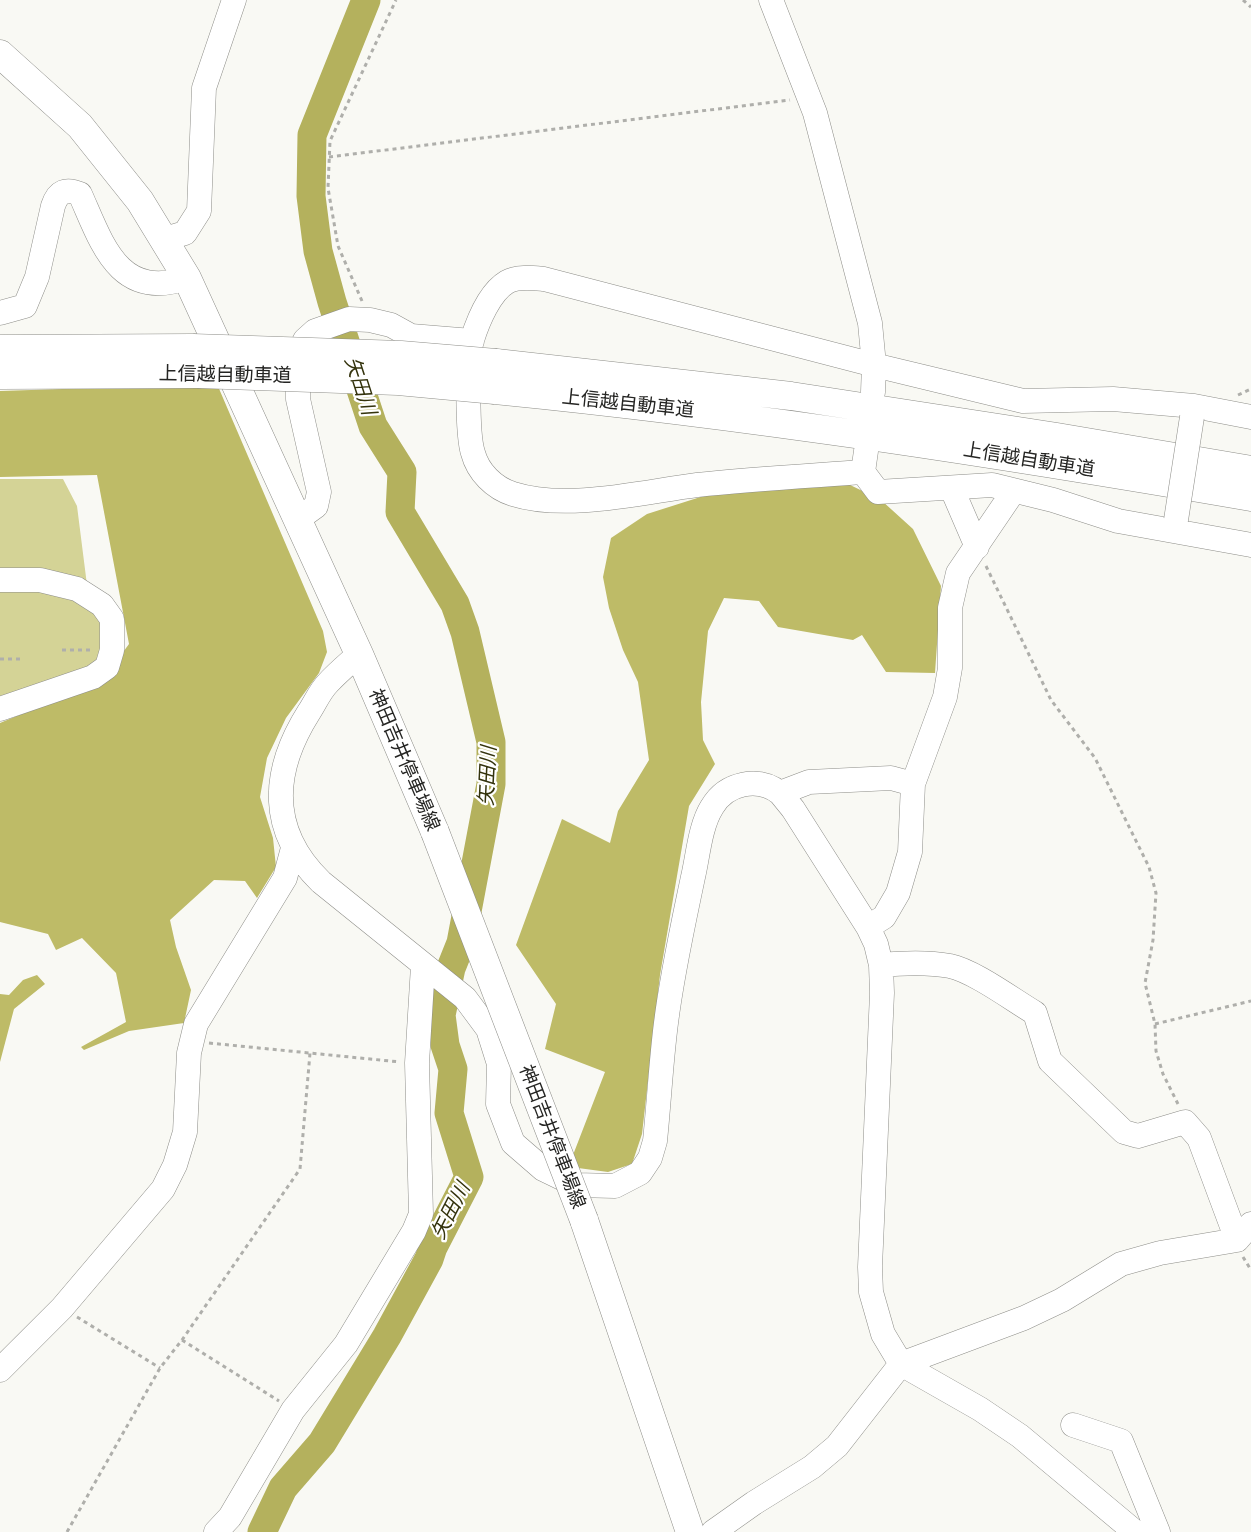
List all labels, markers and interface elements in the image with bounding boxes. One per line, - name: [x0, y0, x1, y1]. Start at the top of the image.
- water label: 矢田川: [339, 354, 381, 418]
- street label: 上信越自動車道: [158, 362, 292, 388]
- street label: 上信越自動車道: [561, 386, 695, 422]
- street label: 上信越自動車道: [962, 438, 1096, 482]
- street label: 神田吉井停車場線: [364, 686, 444, 834]
- water label: 矢田川: [474, 745, 502, 807]
- street label: 神田吉井停車場線: [514, 1062, 590, 1212]
- water label: 矢田川: [427, 1179, 475, 1243]

